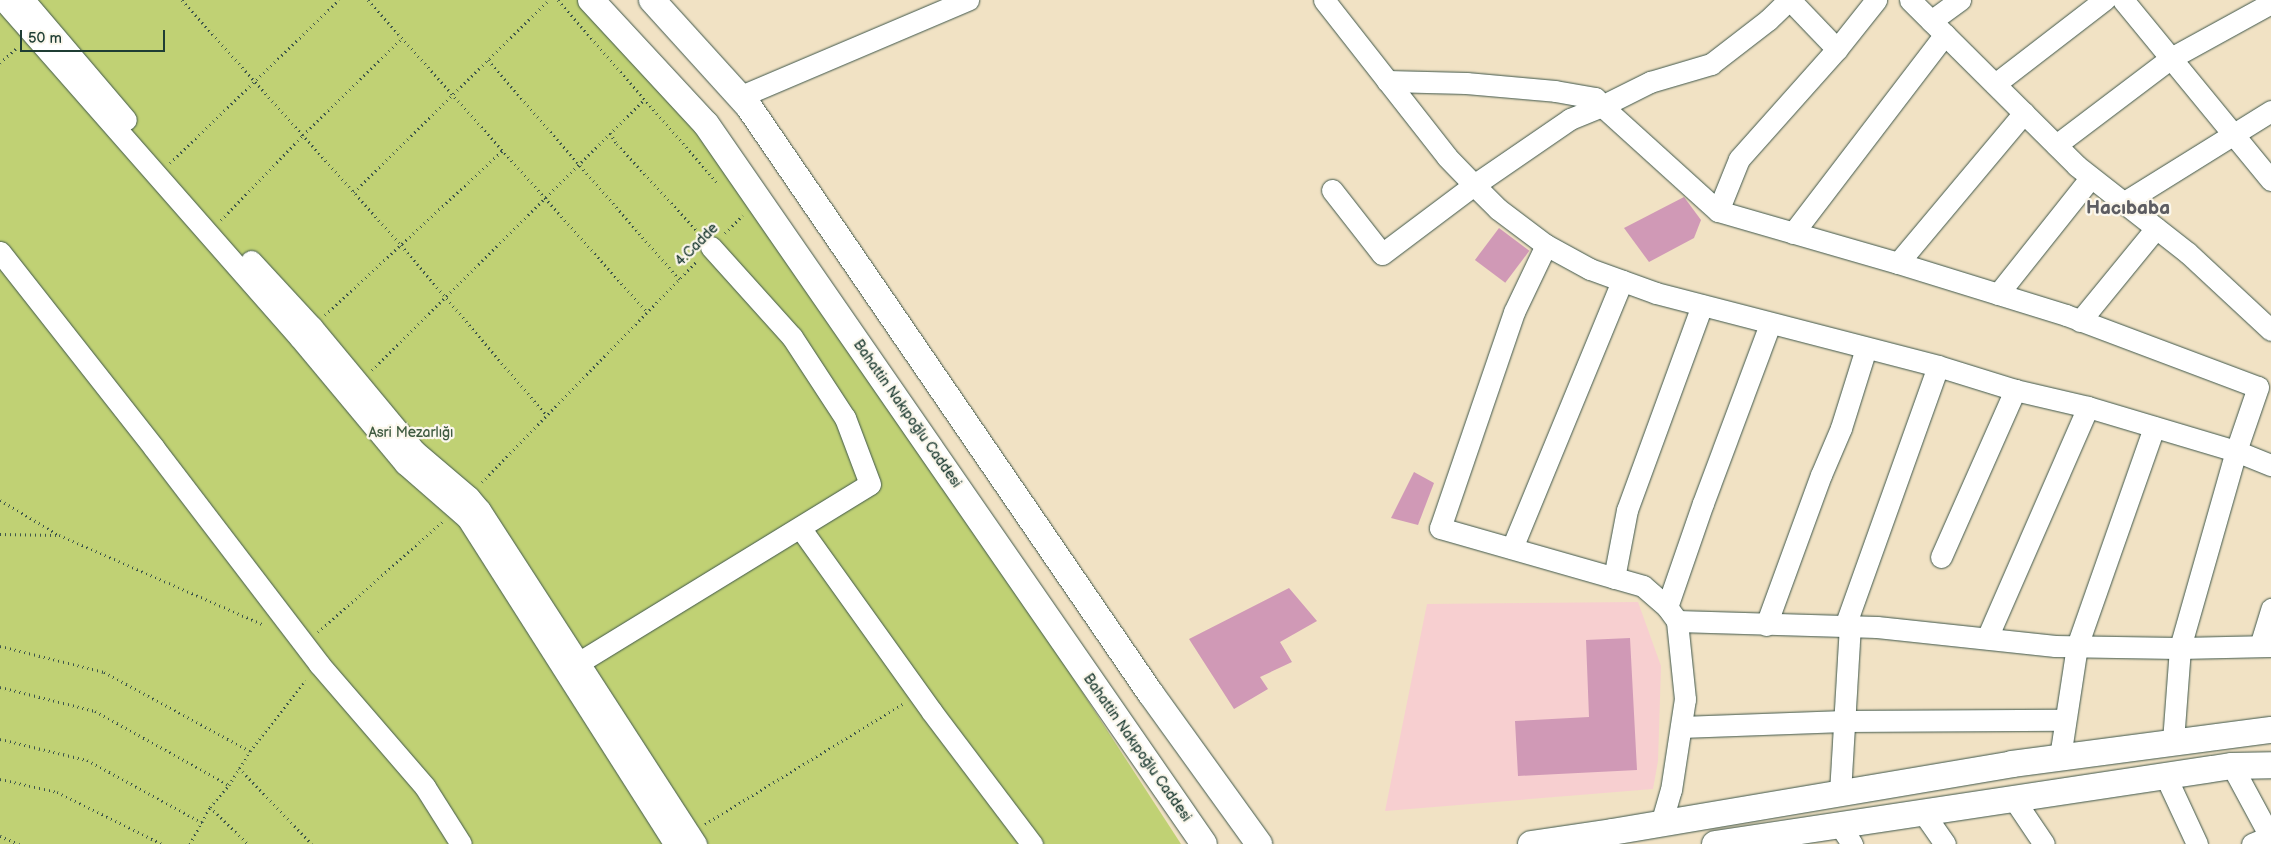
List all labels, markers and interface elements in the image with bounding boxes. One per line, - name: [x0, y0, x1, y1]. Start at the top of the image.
- scale bar: [22, 20, 168, 52]
- text: 50 m: [28, 29, 62, 48]
- district label: Hacıbaba: [2086, 198, 2170, 220]
- street label: 4.Cadde: [672, 220, 722, 270]
- street label: Bahattin Nakıpoğlu Caddesi: [849, 337, 965, 491]
- park label: Asri Mezarlığı: [369, 425, 453, 441]
- street label: Bahattin Nakıpoğlu Caddesi: [1079, 671, 1195, 825]

